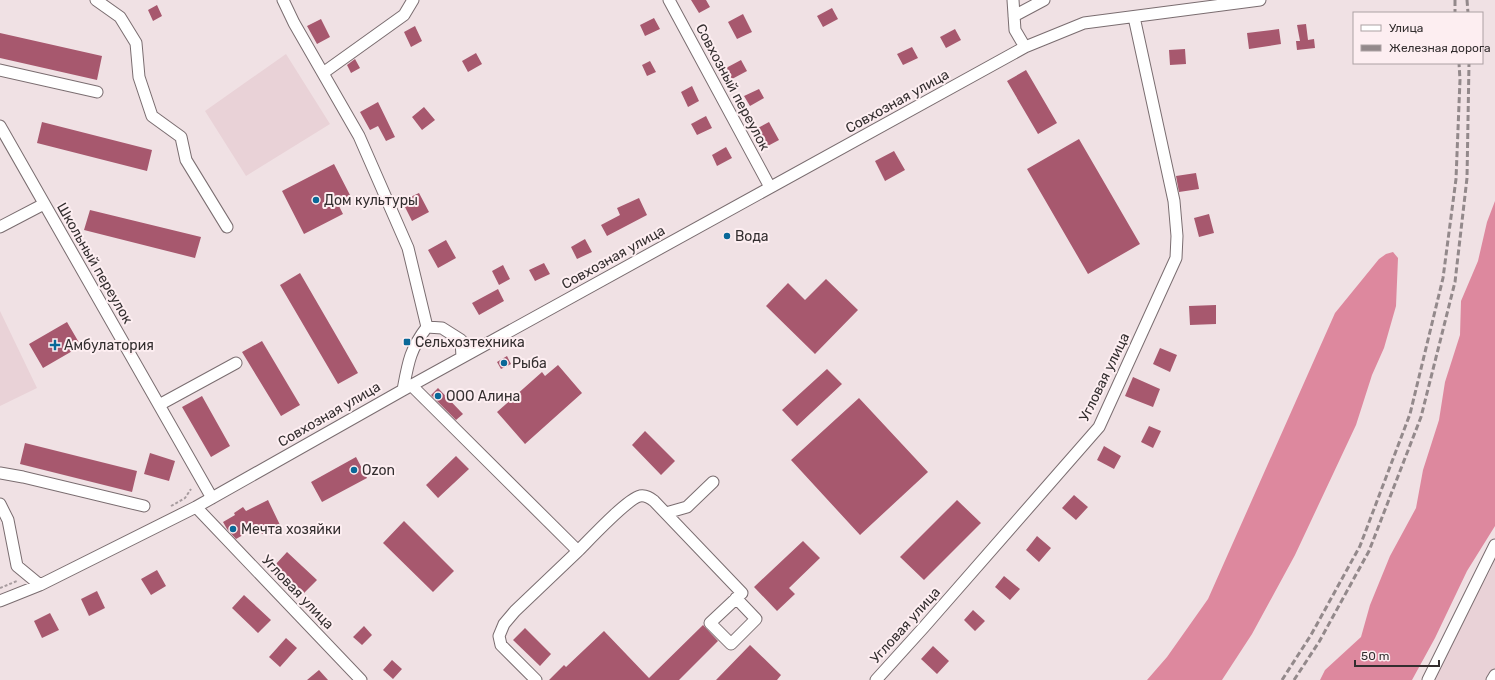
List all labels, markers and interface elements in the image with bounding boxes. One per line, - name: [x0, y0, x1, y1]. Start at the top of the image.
- legend: [1353, 12, 1483, 64]
- street label: Совхозный переулок: [692, 21, 773, 154]
- text: Улица: [1389, 21, 1423, 35]
- text: Железная дорога: [1389, 41, 1491, 55]
- street label: Совхозная улица: [843, 66, 952, 137]
- place label: Дом культуры: [324, 192, 418, 209]
- marker: Дом культуры: [311, 195, 321, 205]
- street label: Школьный переулок: [53, 200, 136, 327]
- street label: Совхозная улица: [559, 222, 668, 293]
- place label: Вода: [735, 228, 769, 245]
- marker: Вода: [722, 231, 732, 241]
- street label: Угловая улица: [1076, 330, 1133, 424]
- place label: Сельхозтехника: [415, 334, 525, 351]
- place label: Амбулатория: [64, 337, 154, 354]
- marker: Сельхозтехника: [402, 337, 412, 347]
- marker: Амбулатория: [49, 339, 61, 351]
- place label: Рыба: [512, 355, 547, 372]
- marker: Рыба: [499, 358, 509, 368]
- street label: Совхозная улица: [275, 378, 384, 451]
- place label: ООО Алина: [446, 388, 520, 405]
- marker: ООО Алина: [433, 391, 443, 401]
- place label: Ozon: [362, 462, 395, 479]
- marker: Ozon: [349, 465, 359, 475]
- place label: Мечта хозяйки: [241, 521, 341, 538]
- marker: Мечта хозяйки: [228, 524, 238, 534]
- street label: Угловая улица: [258, 552, 337, 633]
- street label: Угловая улица: [867, 584, 944, 667]
- scale bar: [1355, 642, 1439, 668]
- text: 50 m: [1361, 649, 1389, 663]

